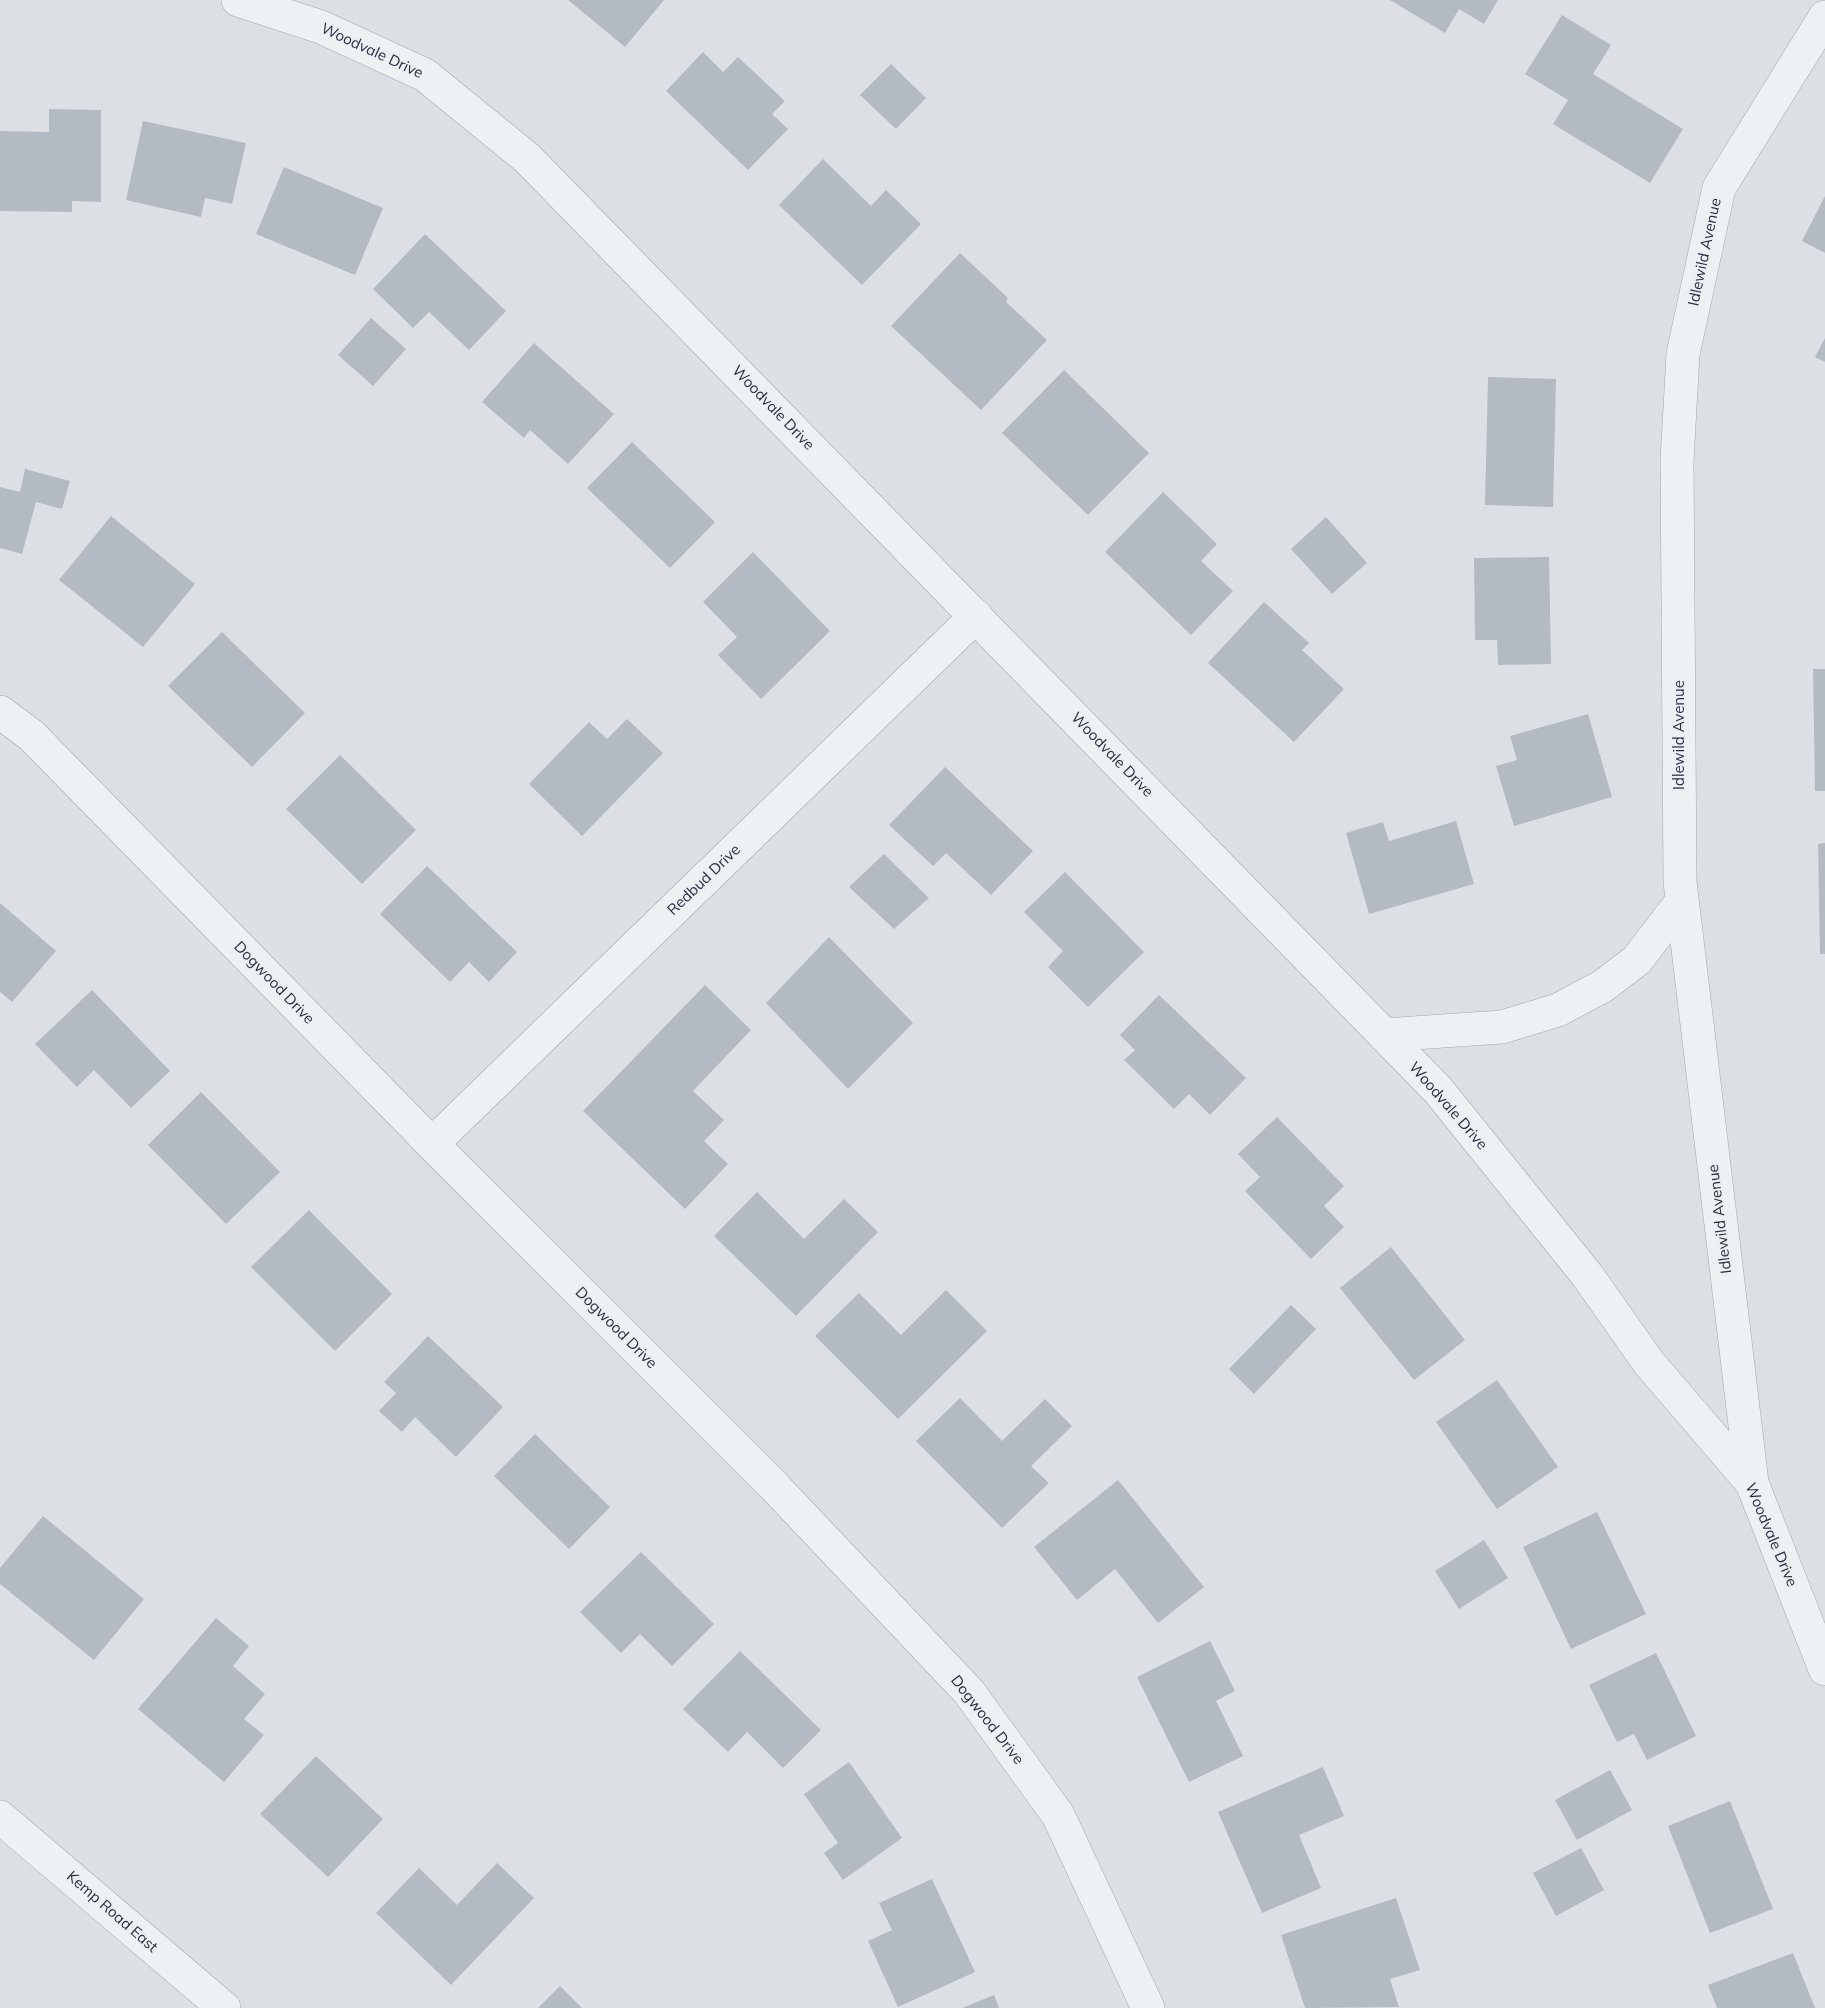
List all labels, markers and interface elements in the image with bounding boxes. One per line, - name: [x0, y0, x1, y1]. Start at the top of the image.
- street label: Woodvale Drive: [318, 19, 426, 83]
- street label: Idlewild Avenue: [1685, 196, 1725, 308]
- street label: Woodvale Drive: [728, 362, 818, 454]
- street label: Idlewild Avenue: [1670, 680, 1688, 790]
- street label: Woodvale Drive: [1067, 709, 1157, 801]
- street label: Redbud Drive: [664, 841, 744, 919]
- street label: Dogwood Drive: [230, 938, 318, 1028]
- street label: Woodvale Drive: [1405, 1058, 1491, 1154]
- street label: Idlewild Avenue: [1704, 1163, 1736, 1275]
- street label: Dogwood Drive: [571, 1283, 661, 1373]
- street label: Woodvale Drive: [1741, 1481, 1801, 1589]
- street label: Dogwood Drive: [947, 1672, 1027, 1768]
- street label: Kemp Road East: [63, 1868, 161, 1956]

